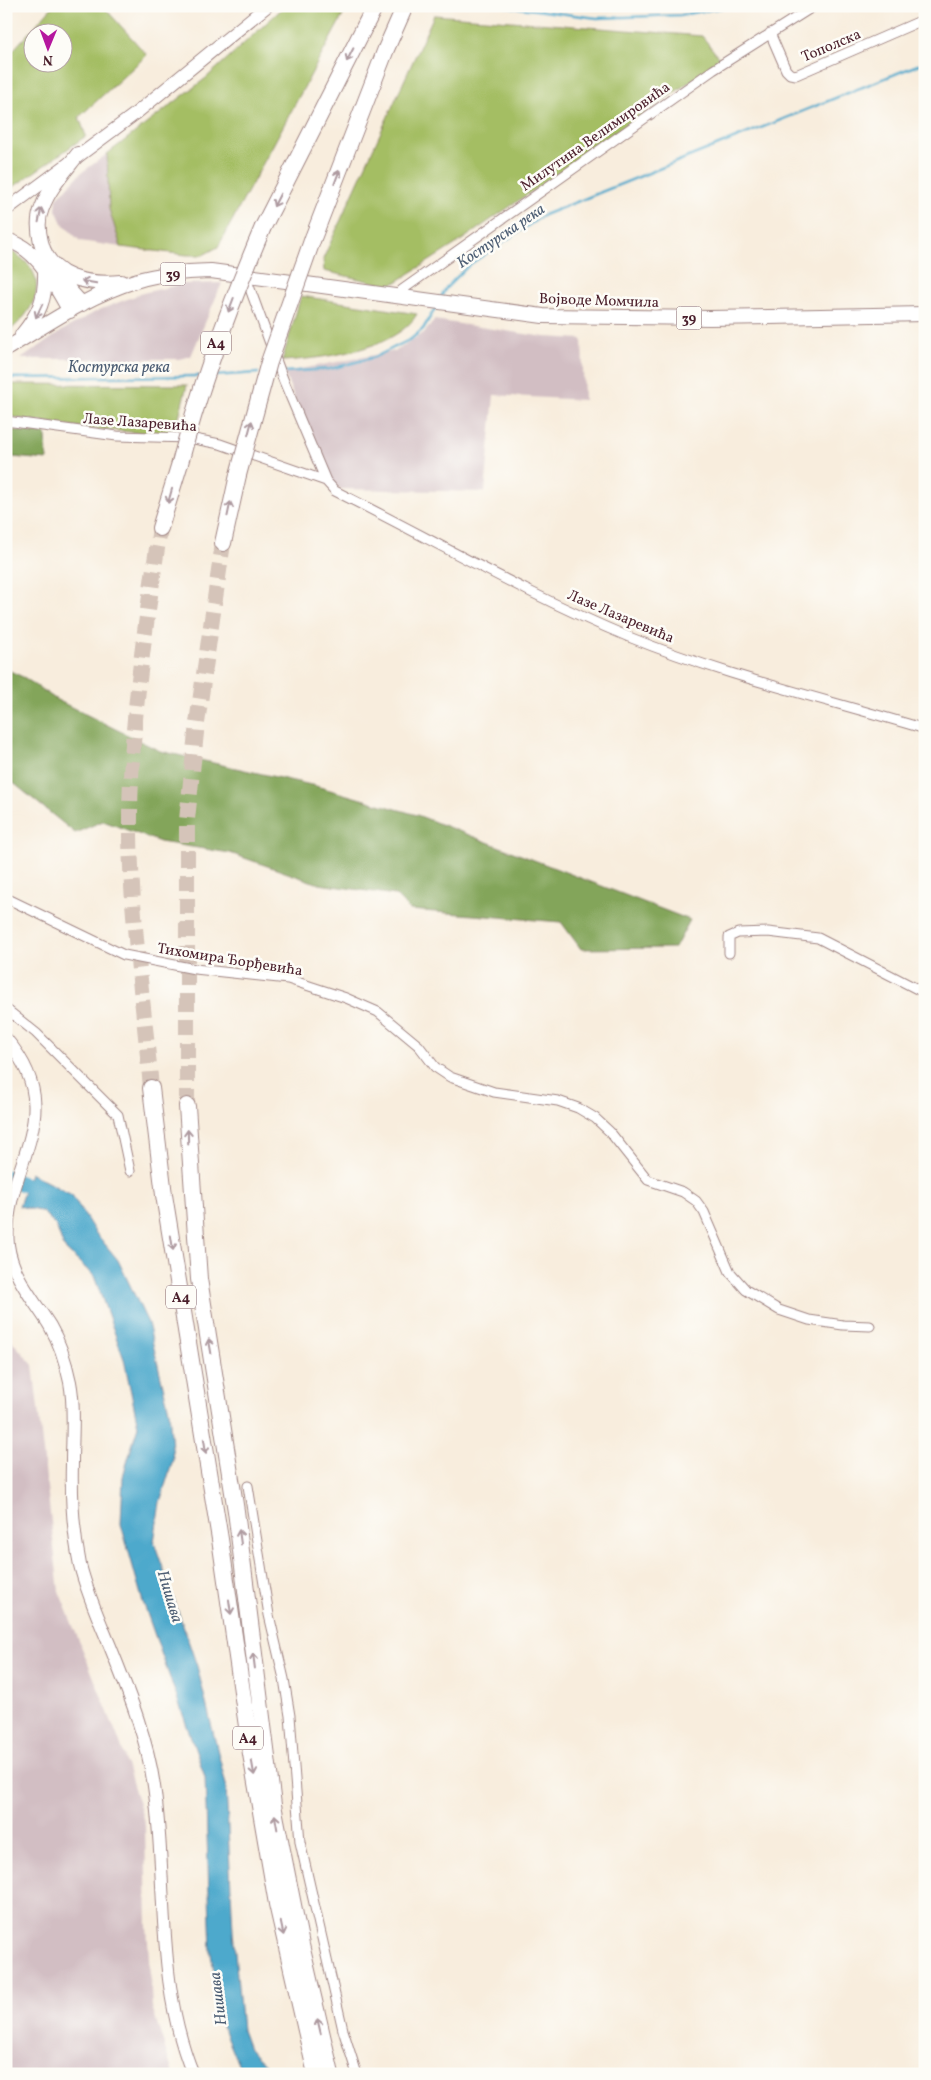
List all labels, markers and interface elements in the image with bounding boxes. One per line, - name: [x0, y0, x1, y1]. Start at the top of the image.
- north arrow: [22, 22, 72, 72]
- street label: Тополска: [799, 24, 865, 68]
- one-way arrow: [345, 47, 354, 62]
- text: N: [43, 50, 53, 69]
- street label: Милутина Велимировића: [517, 77, 675, 197]
- one-way arrow: [333, 169, 342, 185]
- one-way arrow: [272, 192, 281, 207]
- water label: Костурска река: [453, 199, 550, 274]
- one-way arrow: [36, 208, 46, 224]
- road number: 39: [160, 262, 186, 286]
- one-way arrow: [82, 277, 98, 287]
- street label: Војводе Момчила: [539, 289, 659, 314]
- one-way arrow: [226, 296, 235, 312]
- one-way arrow: [34, 303, 43, 318]
- road number: 39: [676, 306, 702, 330]
- road number: A4: [201, 332, 231, 354]
- water label: Костурска река: [68, 357, 171, 379]
- street label: Лазе Лазаревића: [82, 409, 198, 438]
- one-way arrow: [246, 421, 256, 437]
- one-way arrow: [165, 487, 175, 503]
- one-way arrow: [225, 501, 235, 517]
- street label: Лазе Лазаревића: [564, 585, 677, 649]
- street label: Тихомира Ђорђевића: [156, 939, 304, 982]
- one-way arrow: [183, 1129, 193, 1146]
- one-way arrow: [167, 1235, 177, 1251]
- road number: A4: [166, 1285, 196, 1308]
- one-way arrow: [204, 1339, 214, 1355]
- one-way arrow: [201, 1438, 211, 1454]
- one-way arrow: [234, 1530, 244, 1546]
- water label: Нишава: [151, 1568, 188, 1626]
- one-way arrow: [225, 1599, 235, 1615]
- one-way arrow: [249, 1653, 259, 1669]
- road number: A4: [233, 1726, 263, 1750]
- one-way arrow: [249, 1759, 259, 1775]
- one-way arrow: [271, 1814, 281, 1830]
- one-way arrow: [278, 1919, 287, 1935]
- water label: Нишава: [205, 1970, 233, 2027]
- one-way arrow: [314, 2019, 323, 2035]

